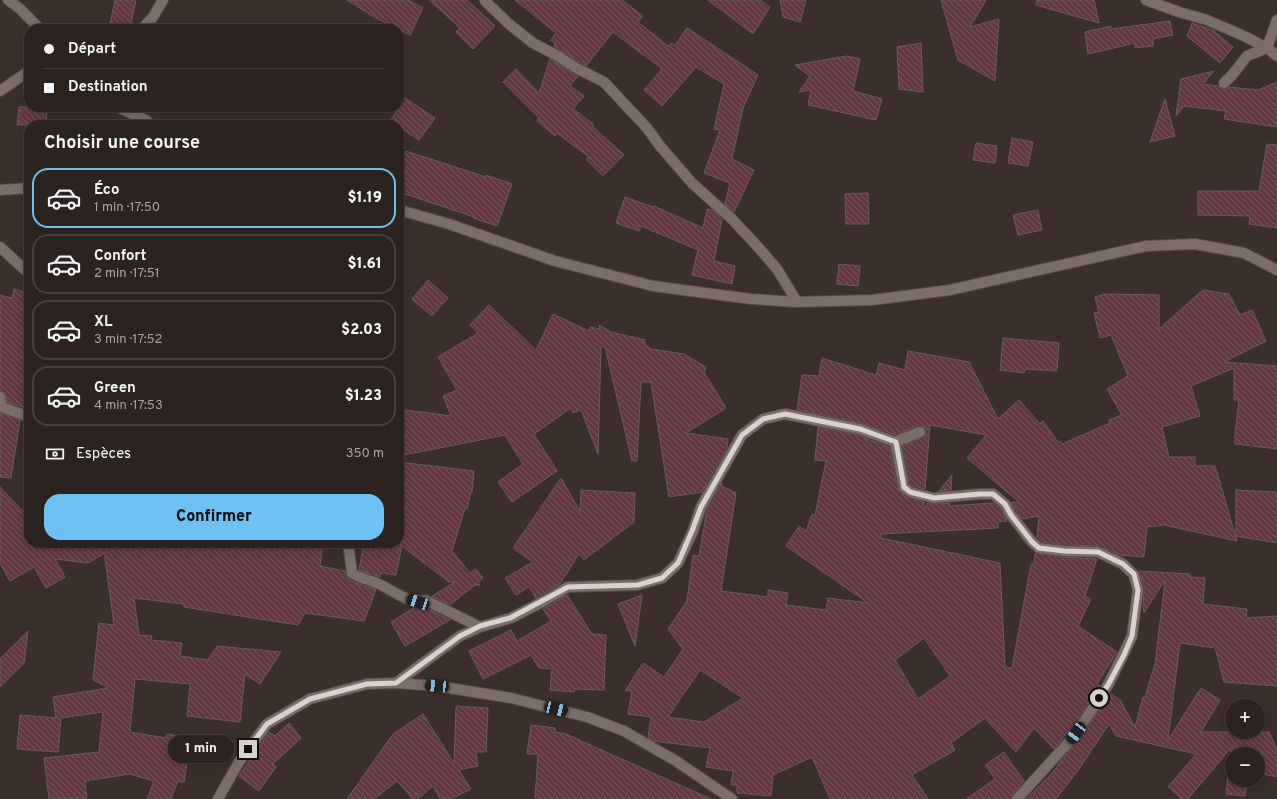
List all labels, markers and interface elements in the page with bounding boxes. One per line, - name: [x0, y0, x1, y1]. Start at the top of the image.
- text: Départ: [68, 40, 116, 59]
- text: Destination: [68, 78, 148, 97]
- text: Choisir une course: [44, 132, 200, 155]
- icon: car: [46, 180, 82, 216]
- text: Éco: [94, 181, 119, 200]
- text: $1.19: [347, 189, 382, 208]
- text: 1 min · 17:50: [94, 200, 160, 216]
- icon: car: [46, 246, 82, 282]
- text: Confort: [94, 247, 146, 266]
- text: $1.61: [347, 255, 382, 274]
- text: 2 min · 17:51: [94, 266, 160, 282]
- icon: car: [46, 312, 82, 348]
- text: XL: [94, 313, 112, 332]
- text: $2.03: [341, 321, 382, 340]
- text: 3 min · 17:52: [94, 332, 163, 348]
- icon: car: [46, 378, 82, 414]
- text: Green: [94, 379, 136, 398]
- text: $1.23: [345, 387, 382, 406]
- text: 4 min · 17:53: [94, 398, 163, 414]
- icon: cash: [44, 443, 66, 465]
- text: Espèces: [76, 445, 131, 464]
- text: 350 m: [346, 446, 384, 462]
- button: Confirmer: [44, 494, 384, 540]
- car: [405, 593, 431, 611]
- car: [425, 679, 449, 693]
- route start: [1090, 689, 1108, 707]
- map controls: [1225, 699, 1265, 787]
- button: +: [1225, 699, 1265, 739]
- car: [543, 700, 569, 718]
- car: [1064, 720, 1088, 746]
- callout: 1 min: [168, 735, 234, 763]
- route end: [239, 740, 257, 758]
- text: 1 min: [185, 741, 217, 757]
- button: −: [1225, 747, 1265, 787]

